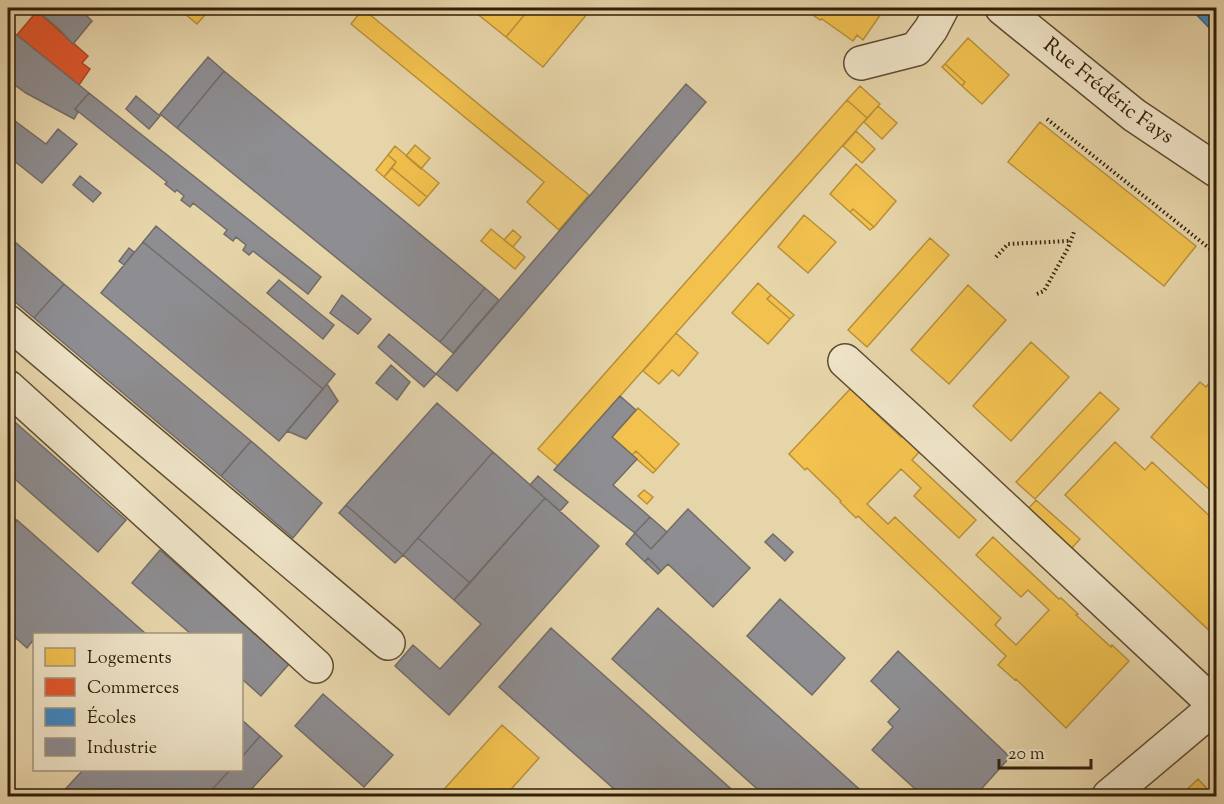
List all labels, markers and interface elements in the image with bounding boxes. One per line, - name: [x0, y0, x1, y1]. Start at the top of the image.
- street label: Rue Frédéric Fays: [1036, 31, 1179, 152]
- legend: [33, 633, 243, 771]
- text: Logements: [87, 646, 172, 672]
- text: Commerces: [87, 676, 179, 702]
- text: Écoles: [87, 706, 136, 732]
- scale bar: [999, 732, 1090, 770]
- text: Industrie: [87, 736, 157, 762]
- text: 20 m: [1008, 742, 1045, 768]

